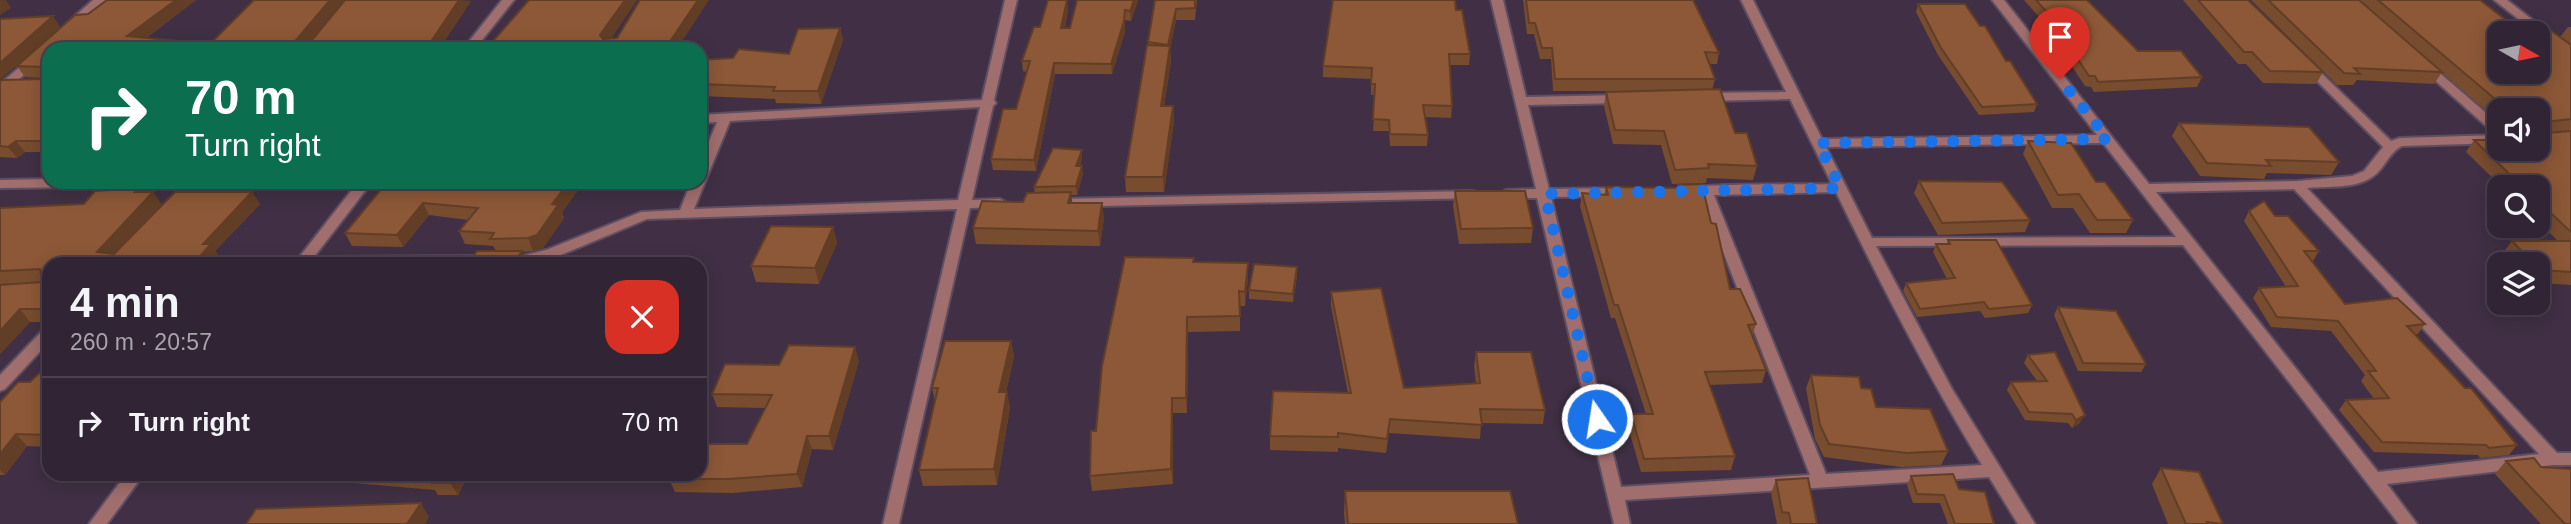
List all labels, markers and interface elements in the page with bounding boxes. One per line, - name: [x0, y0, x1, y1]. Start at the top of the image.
- pin: [2030, 7, 2090, 79]
- icon: arrive: [2041, 18, 2079, 56]
- north arrow: [2487, 21, 2550, 84]
- map controls: [2487, 21, 2550, 315]
- icon: right: [70, 70, 161, 161]
- text: 70 m: [185, 70, 297, 124]
- button: sound: [2487, 98, 2550, 161]
- text: Turn right: [185, 127, 321, 163]
- button: search: [2487, 175, 2550, 238]
- button: layers: [2487, 252, 2550, 315]
- text: 4 min: [70, 279, 180, 326]
- button: close: [605, 280, 679, 354]
- text: 260 m · 20:57: [70, 329, 212, 355]
- position arrow: [1560, 382, 1634, 456]
- icon: right: [70, 404, 108, 442]
- text: Turn right: [129, 407, 250, 437]
- text: 70 m: [621, 407, 679, 437]

